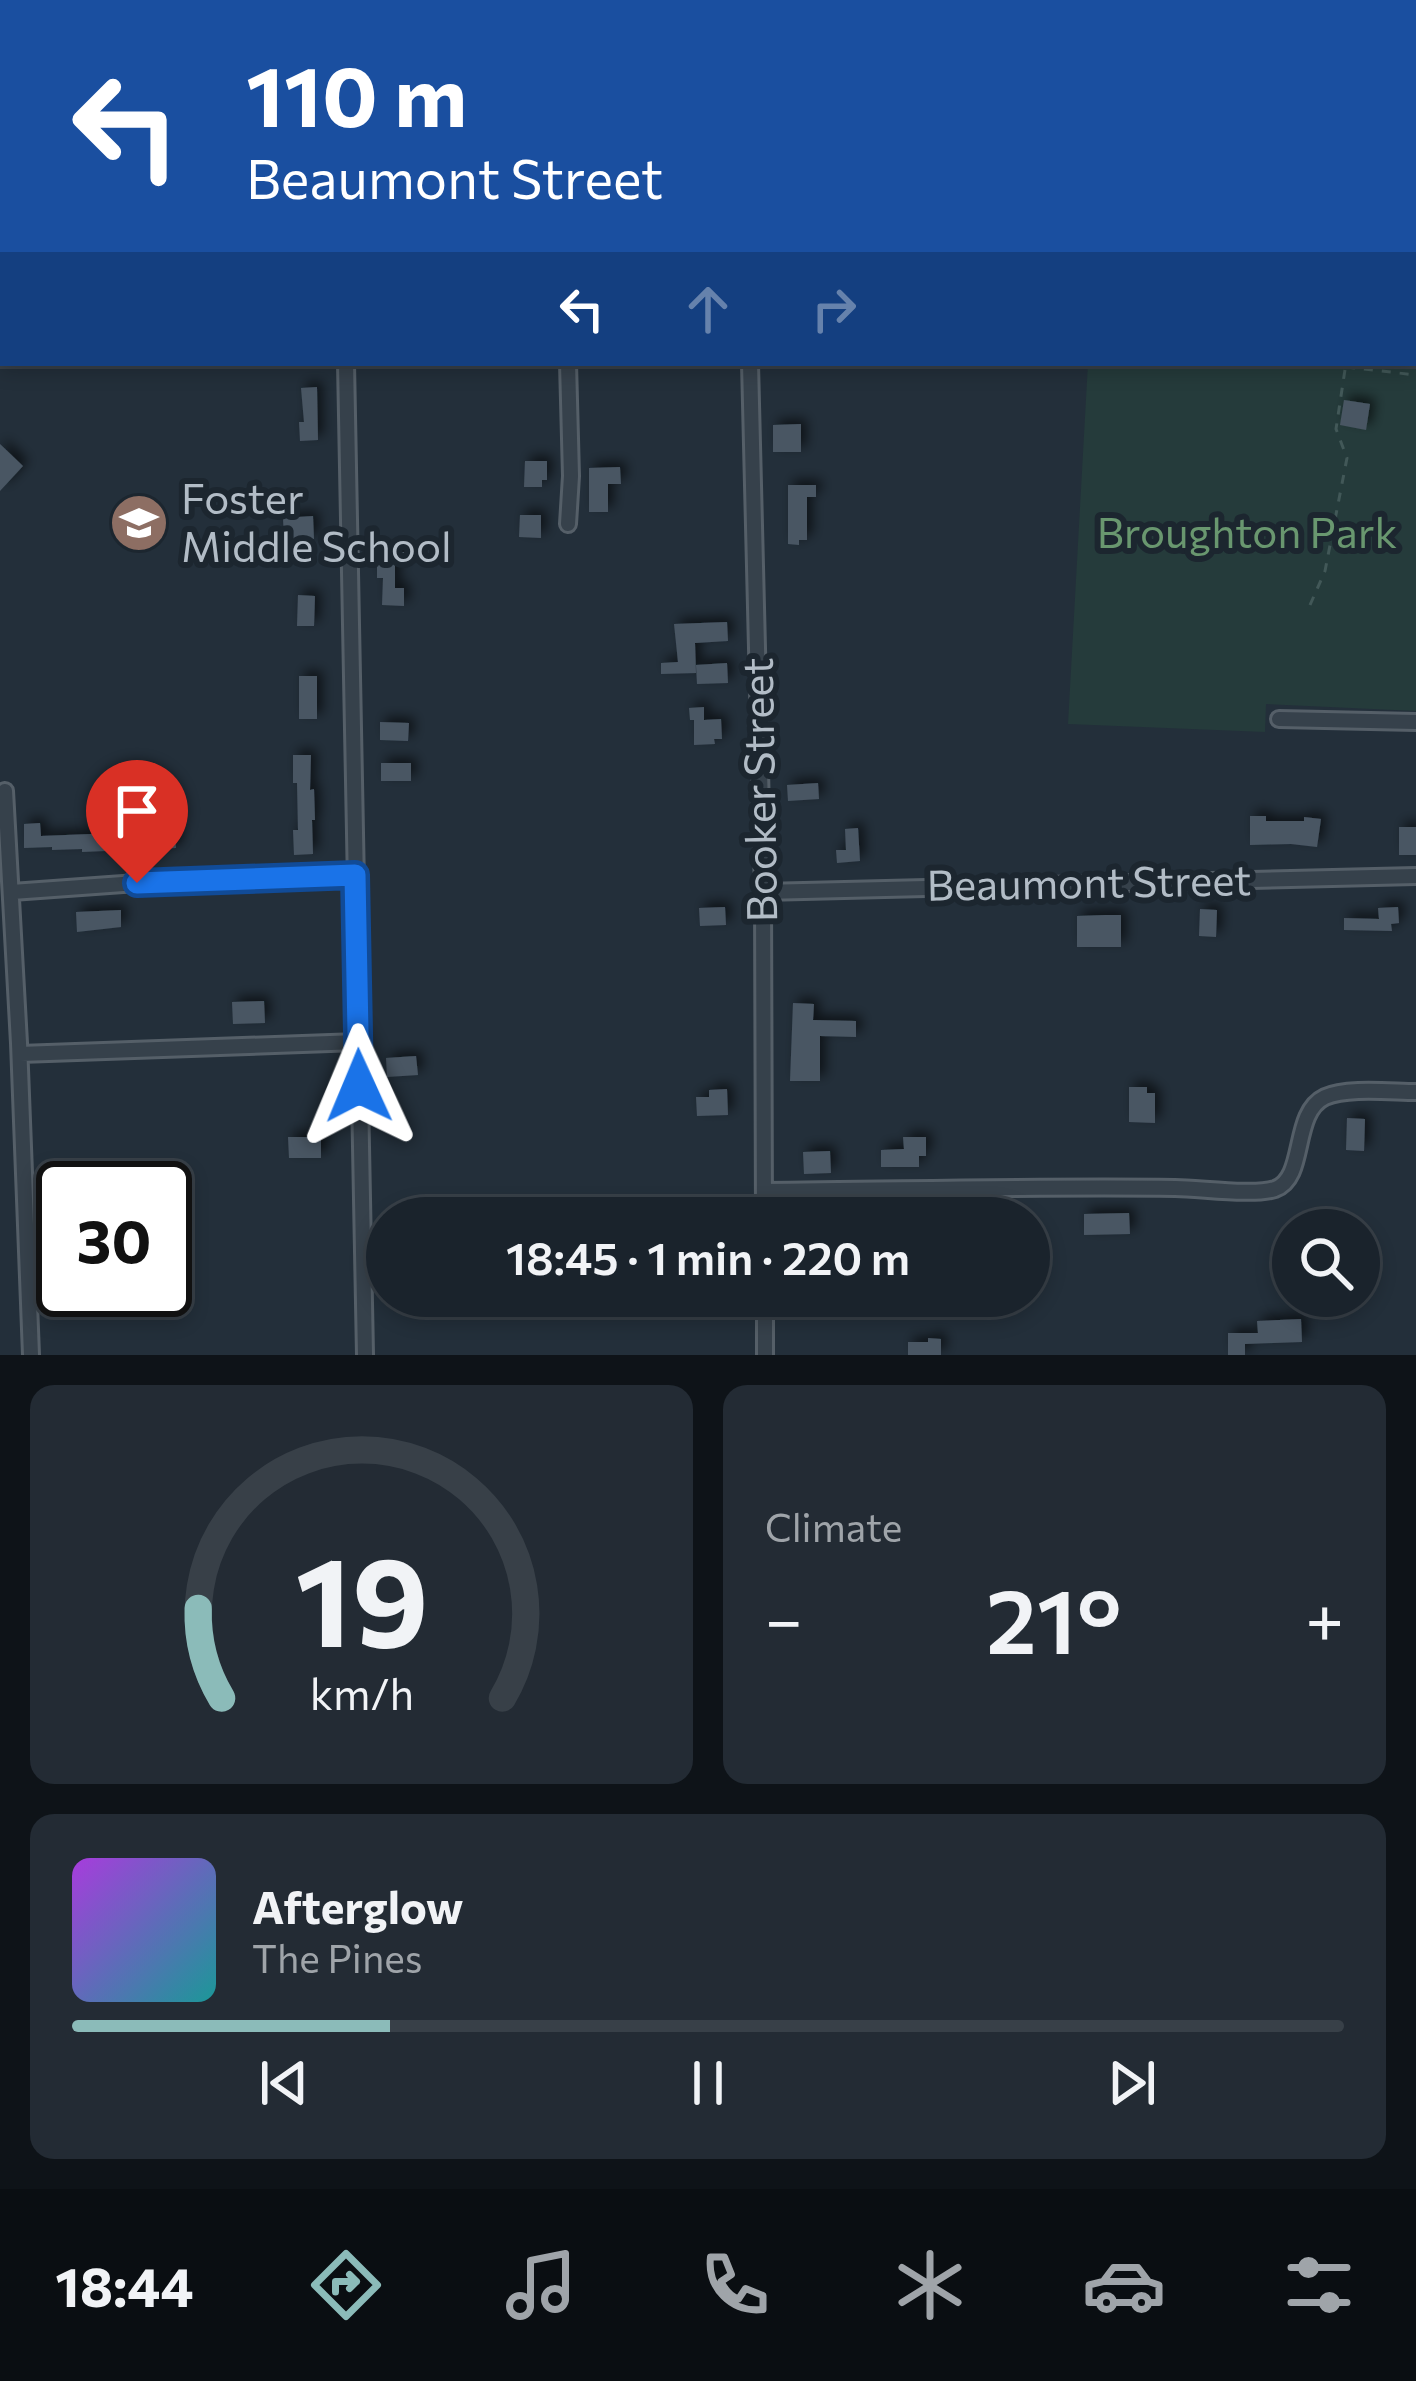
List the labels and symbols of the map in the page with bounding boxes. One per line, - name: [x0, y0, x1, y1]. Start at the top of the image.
- place label: Foster Middle School: [181, 471, 452, 571]
- school or university icon: Foster Middle School: [108, 492, 170, 554]
- park label: Broughton Park: [1097, 505, 1397, 557]
- street label: Booker Street: [730, 657, 786, 923]
- pin: [86, 760, 188, 883]
- street label: Beaumont Street: [926, 852, 1252, 910]
- position arrow: [296, 1023, 422, 1149]
- speed limit sign: 30: [36, 1161, 192, 1317]

